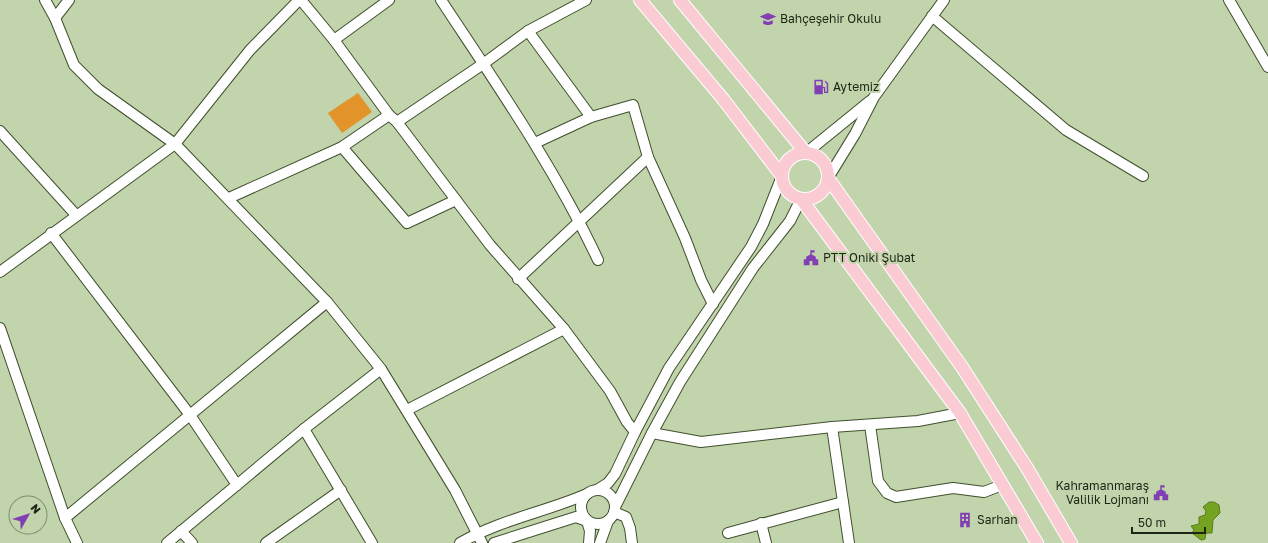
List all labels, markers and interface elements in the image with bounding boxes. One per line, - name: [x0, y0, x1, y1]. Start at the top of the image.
- school or university icon: Bahçeşehir Okulu: [759, 10, 777, 28]
- place label: Bahçeşehir Okulu: [780, 11, 881, 26]
- fuel station icon: Aytemiz: [812, 78, 830, 96]
- place label: Aytemiz: [833, 79, 879, 94]
- public building icon: PTT Oniki Şubat: [802, 249, 820, 267]
- place label: PTT Oniki Şubat: [823, 250, 916, 265]
- place label: Kahramanmaraş Valilik Lojmanı: [1055, 478, 1149, 507]
- public building icon: Kahramanmaraş Valilik Lojmanı: [1152, 484, 1170, 502]
- north arrow: [8, 495, 48, 535]
- text: N: [28, 501, 44, 516]
- scale bar: [1132, 509, 1205, 535]
- building icon: Sarhan: [956, 511, 974, 529]
- place label: Sarhan: [977, 512, 1018, 527]
- text: 50 m: [1138, 515, 1166, 530]

